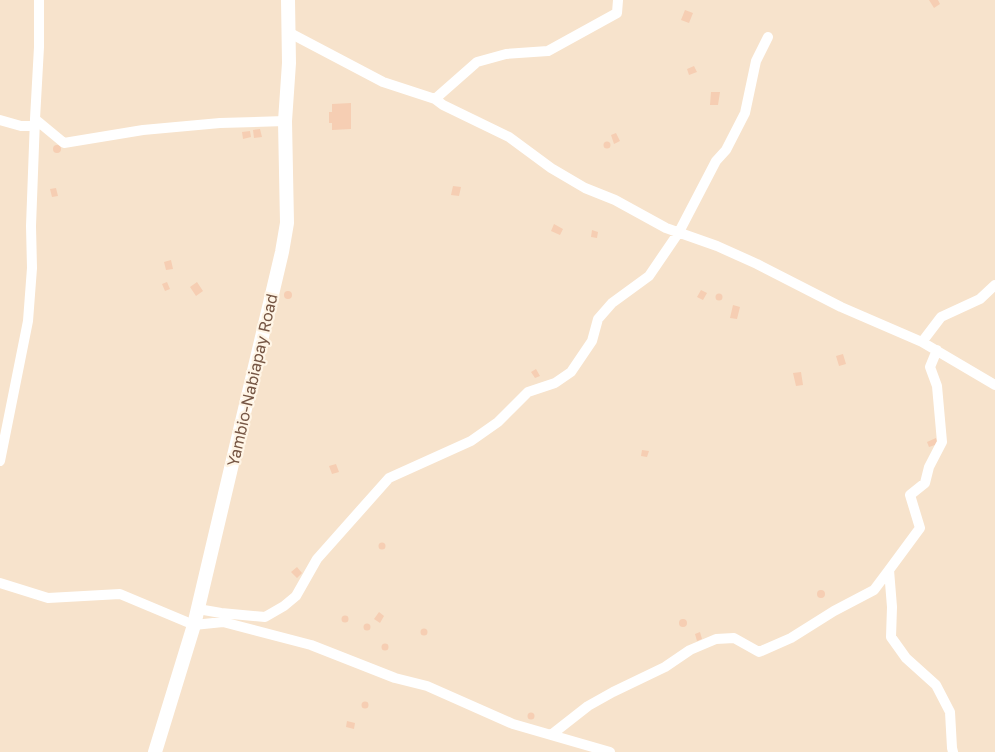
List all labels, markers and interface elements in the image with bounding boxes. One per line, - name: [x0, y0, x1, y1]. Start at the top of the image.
- street label: Yambio-Nabiapay Road: [222, 291, 282, 469]

